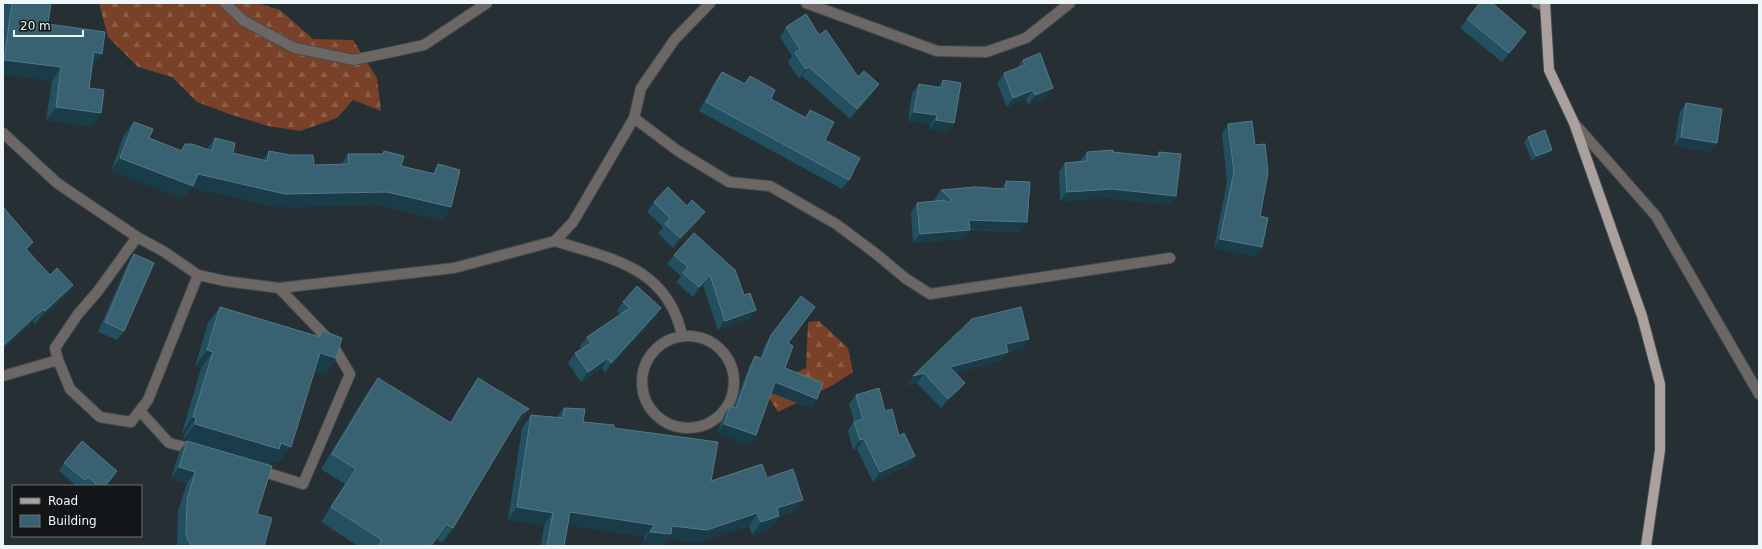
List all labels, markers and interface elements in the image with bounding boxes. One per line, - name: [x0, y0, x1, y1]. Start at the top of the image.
- scale bar: [14, 12, 83, 38]
- text: 20 m: [20, 19, 51, 33]
- legend: [12, 485, 142, 537]
- text: Road: [48, 494, 78, 508]
- text: Building: [48, 514, 97, 528]

